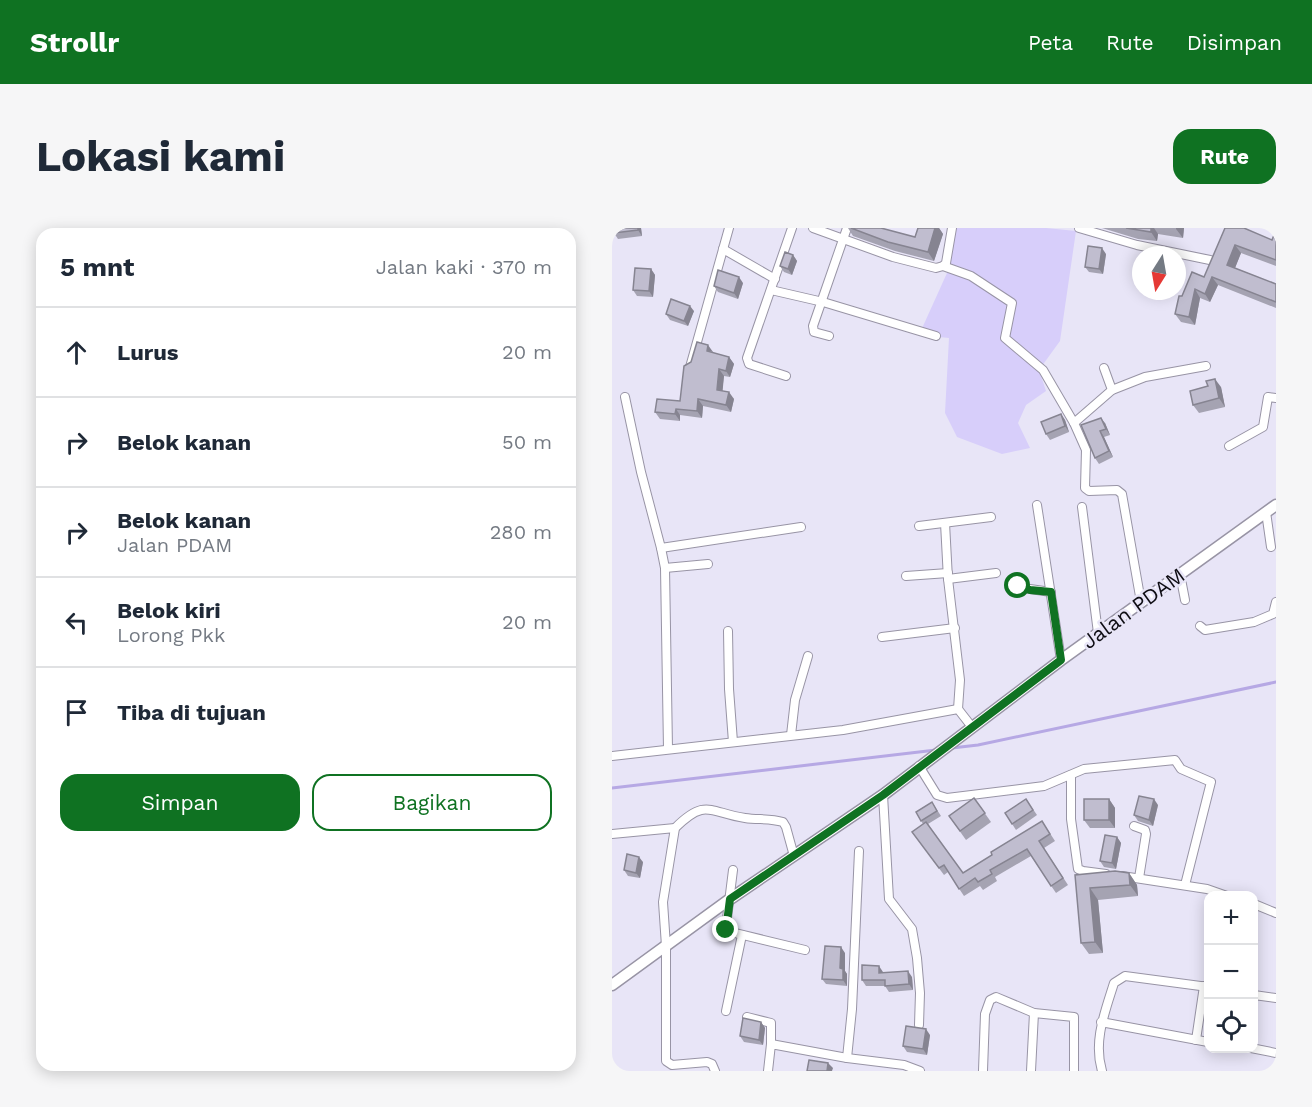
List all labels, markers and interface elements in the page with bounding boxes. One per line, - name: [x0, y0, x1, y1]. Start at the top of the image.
- text: Strollr: [30, 26, 119, 59]
- text: Peta: [1028, 30, 1073, 55]
- text: Rute: [1106, 30, 1154, 55]
- text: Disimpan: [1187, 30, 1282, 55]
- button: Rute: [1173, 129, 1276, 184]
- text: Lokasi kami: [36, 132, 285, 181]
- north arrow: [1132, 246, 1186, 300]
- text: 5 mnt: [60, 252, 134, 282]
- text: Jalan kaki · 370 m: [376, 255, 552, 279]
- icon: ahead: [60, 336, 93, 369]
- text: Lurus: [117, 340, 179, 365]
- text: 20 m: [502, 340, 552, 364]
- icon: right: [60, 426, 93, 459]
- text: Belok kanan: [117, 430, 251, 455]
- text: 50 m: [502, 430, 552, 454]
- text: Belok kanan: [117, 508, 251, 533]
- icon: right: [60, 516, 93, 549]
- text: 280 m: [490, 520, 552, 544]
- text: Jalan PDAM: [117, 533, 232, 557]
- street label: Jalan PDAM: [1077, 562, 1189, 654]
- route start: [1004, 572, 1030, 598]
- text: Belok kiri: [117, 598, 221, 623]
- icon: left: [60, 606, 93, 639]
- text: 20 m: [502, 610, 552, 634]
- text: Lorong Pkk: [117, 623, 225, 647]
- icon: arrive: [60, 696, 93, 729]
- text: Tiba di tujuan: [117, 700, 266, 725]
- button: Simpan: [60, 774, 300, 831]
- button: Bagikan: [312, 774, 552, 831]
- map controls: [1204, 891, 1258, 1053]
- button: +: [1204, 891, 1258, 945]
- route end: [712, 916, 738, 942]
- button: −: [1204, 945, 1258, 999]
- button: locate: [1204, 999, 1258, 1053]

